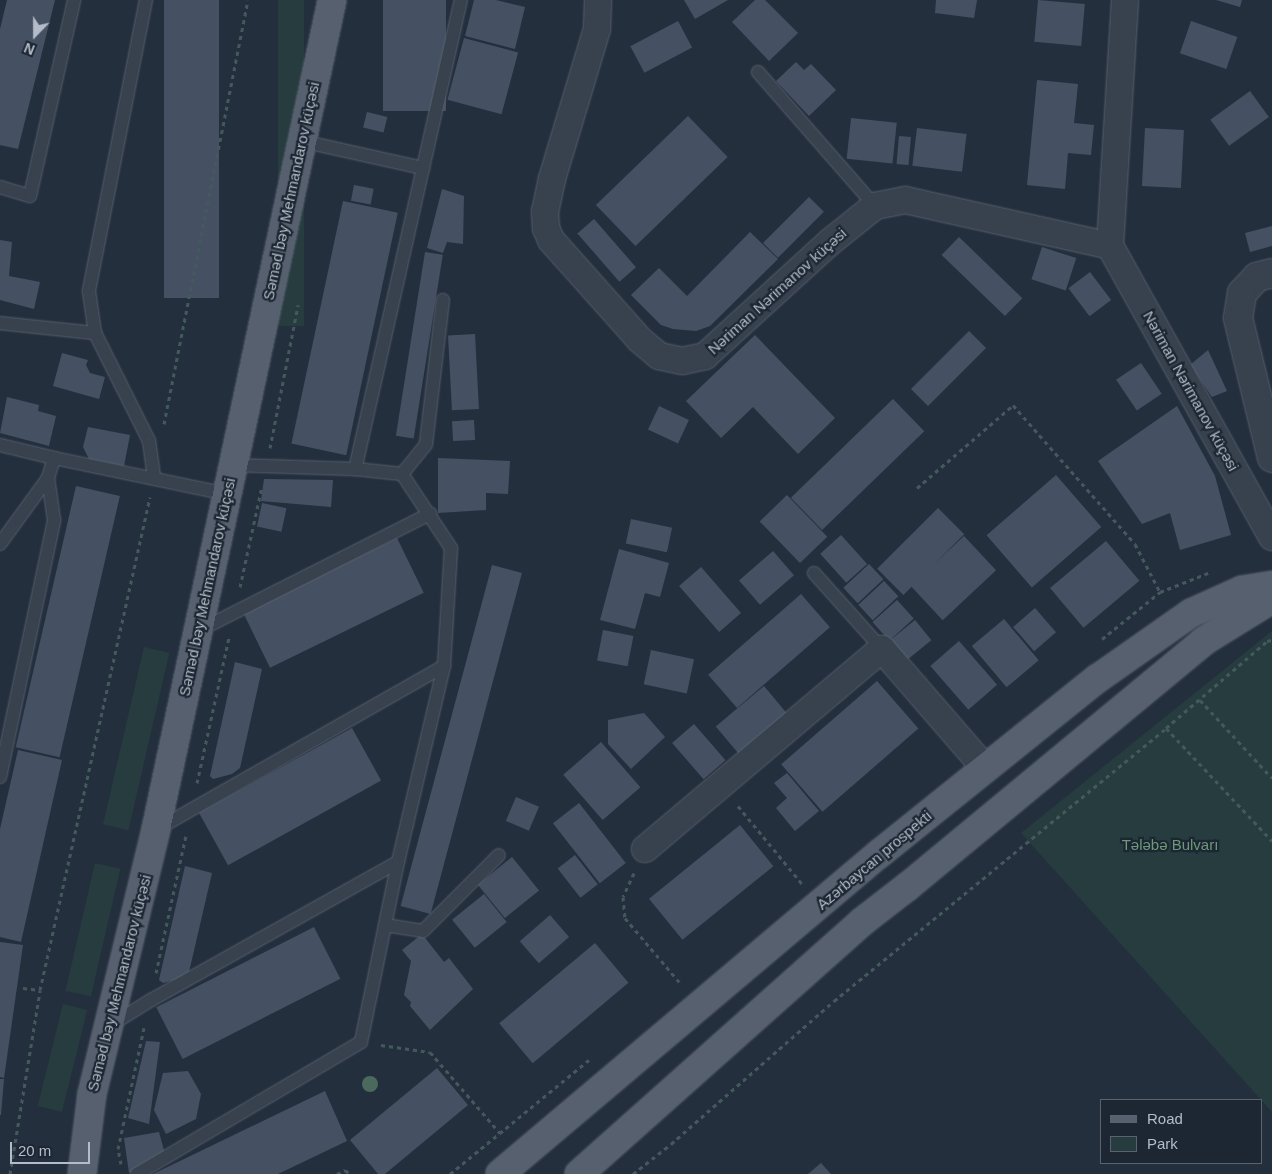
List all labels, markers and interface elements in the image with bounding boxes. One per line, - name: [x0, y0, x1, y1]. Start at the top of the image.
- north arrow: [10, 10, 60, 60]
- text: N: [22, 40, 37, 58]
- street label: Səməd bəy Mehmandarov küçəsi: [259, 80, 323, 302]
- street label: Nəriman Nərimanov küçəsi: [704, 224, 850, 358]
- street label: Nəriman Nərimanov küçəsi: [1139, 308, 1243, 474]
- street label: Səməd bəy Mehmandarov küçəsi: [175, 476, 239, 698]
- street label: Azərbaycan prospekti: [813, 807, 935, 913]
- park label: Tələbə Bulvarı: [1122, 836, 1218, 854]
- street label: Səməd bəy Mehmandarov küçəsi: [83, 873, 155, 1093]
- legend: [1100, 1099, 1262, 1164]
- text: Road: [1147, 1110, 1183, 1127]
- scale bar: [12, 1132, 92, 1164]
- text: Park: [1147, 1135, 1178, 1152]
- text: 20 m: [18, 1142, 51, 1159]

